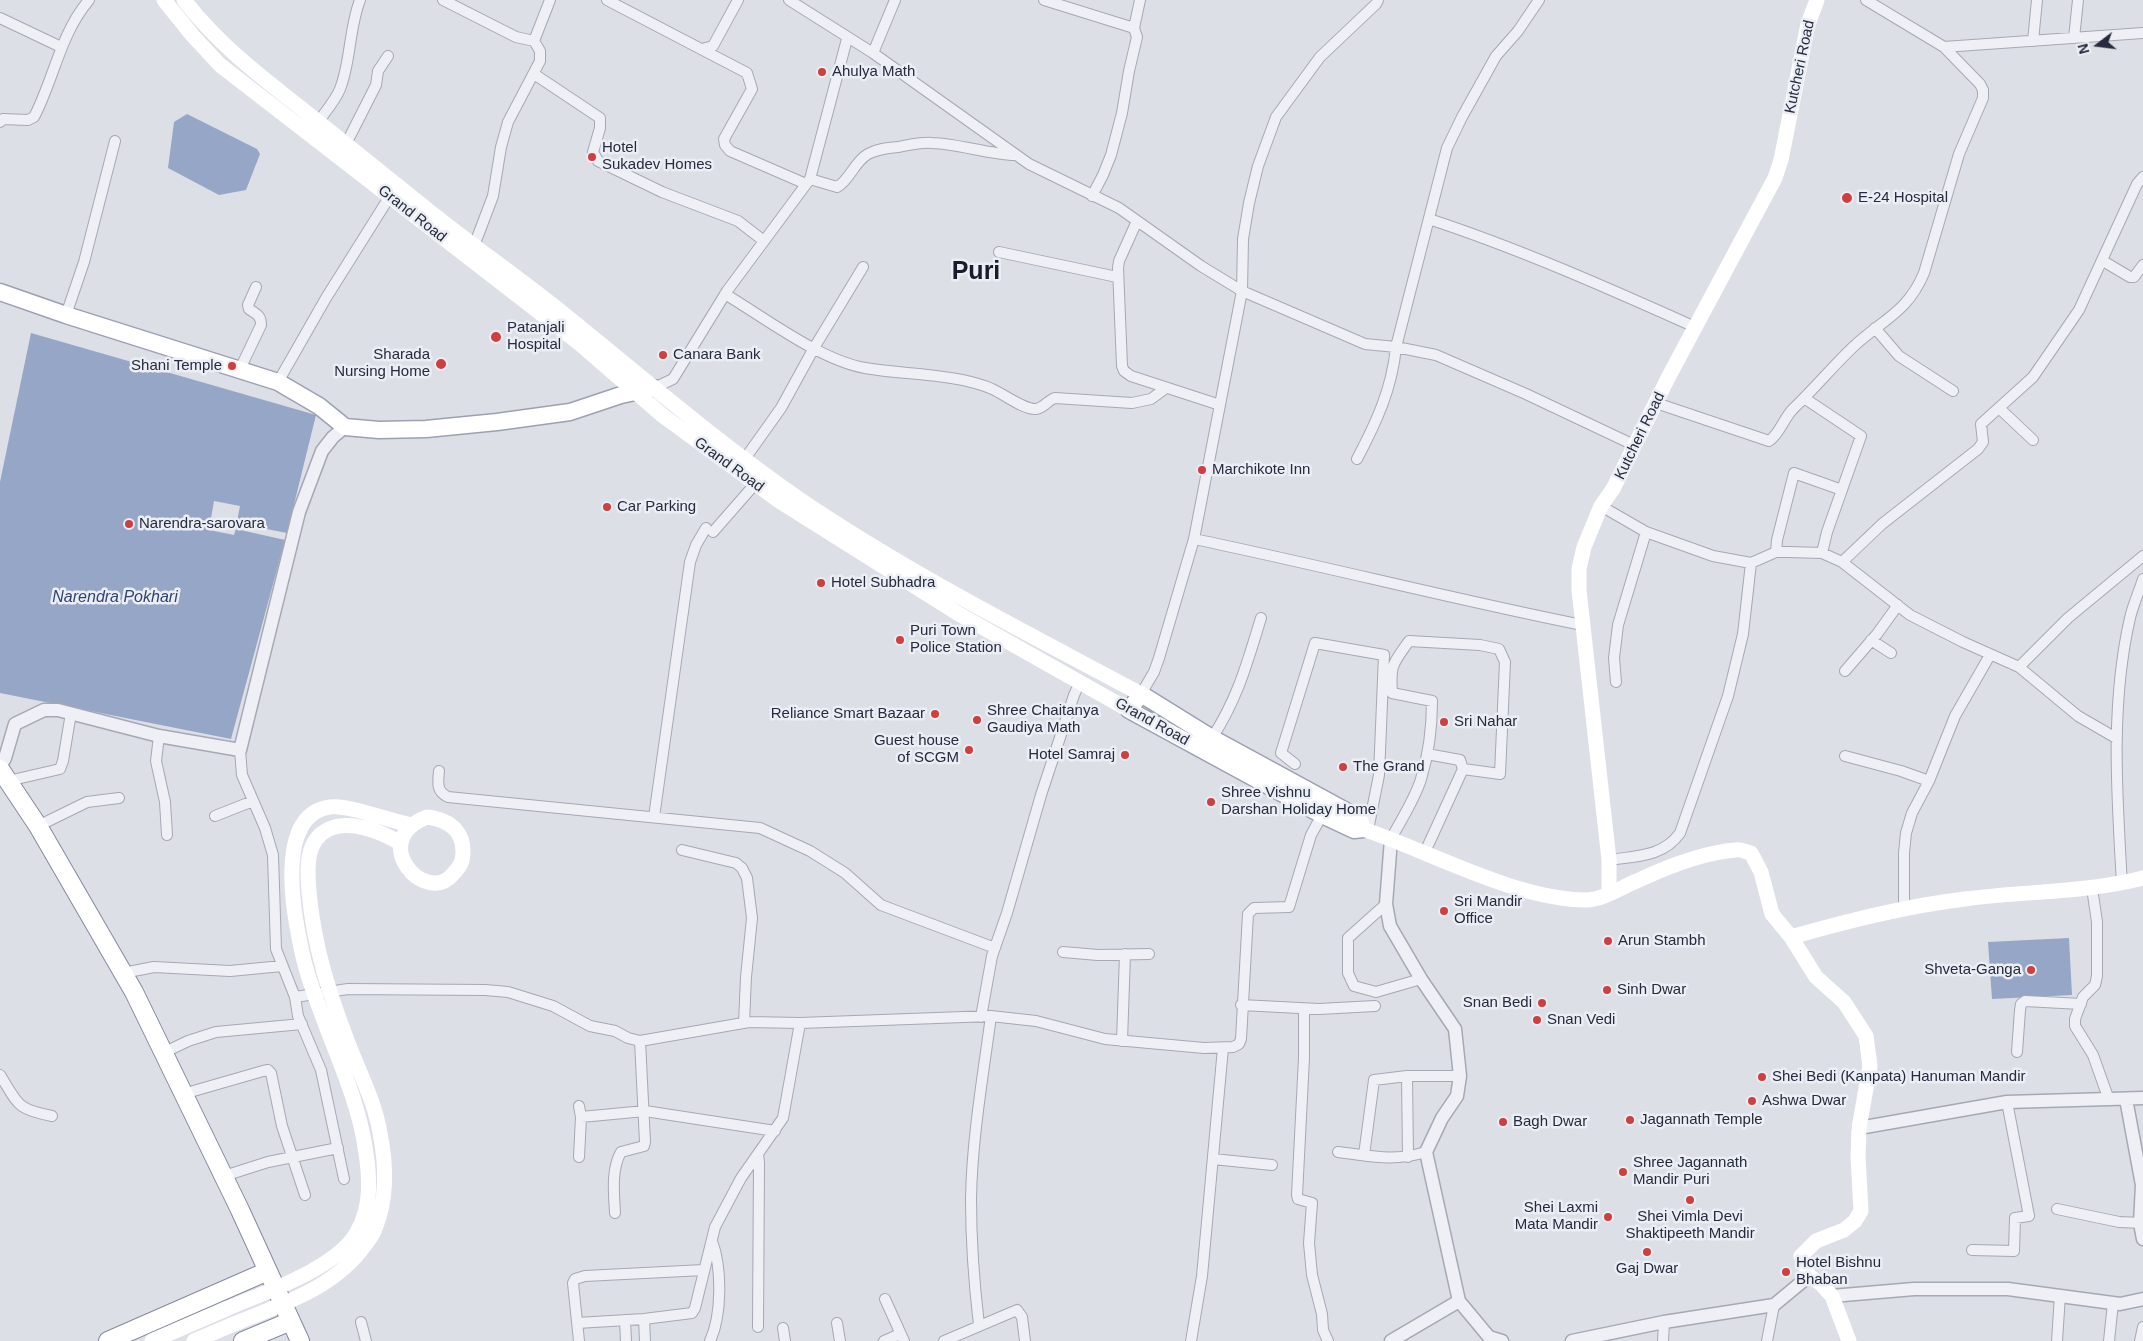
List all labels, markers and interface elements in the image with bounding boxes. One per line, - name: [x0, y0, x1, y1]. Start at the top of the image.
- street label: Kutcheri Road: [1781, 19, 1819, 115]
- north arrow: [2073, 20, 2123, 70]
- text: N: [2074, 42, 2093, 56]
- place label: Ahulya Math: [832, 63, 915, 81]
- marker: Ahulya Math: [816, 66, 828, 78]
- place label: Hotel Sukadev Homes: [602, 139, 712, 174]
- marker: Hotel Sukadev Homes: [586, 151, 598, 163]
- street label: Grand Road: [374, 182, 450, 246]
- place label: E-24 Hospital: [1858, 189, 1948, 207]
- marker: E-24 Hospital: [1840, 191, 1854, 205]
- district label: Puri: [952, 257, 1000, 287]
- place label: Patanjali Hospital: [507, 319, 565, 354]
- marker: Patanjali Hospital: [489, 330, 503, 344]
- place label: Sharada Nursing Home: [334, 346, 430, 381]
- place label: Canara Bank: [673, 346, 761, 364]
- marker: Canara Bank: [657, 349, 669, 361]
- place label: Shani Temple: [131, 357, 222, 375]
- marker: Sharada Nursing Home: [434, 357, 448, 371]
- marker: Shani Temple: [226, 360, 238, 372]
- street label: Kutcheri Road: [1611, 389, 1669, 483]
- street label: Grand Road: [691, 434, 767, 496]
- place label: Marchikote Inn: [1212, 461, 1310, 479]
- marker: Marchikote Inn: [1196, 464, 1208, 476]
- place label: Car Parking: [617, 498, 696, 516]
- marker: Car Parking: [601, 501, 613, 513]
- place label: Narendra-sarovara: [139, 515, 265, 533]
- marker: Narendra-sarovara: [123, 518, 135, 530]
- place label: Hotel Subhadra: [831, 574, 935, 592]
- marker: Hotel Subhadra: [815, 577, 827, 589]
- water label: Narendra Pokhari: [52, 588, 178, 608]
- place label: Puri Town Police Station: [910, 622, 1002, 657]
- marker: Puri Town Police Station: [894, 634, 906, 646]
- street label: Grand Road: [1112, 694, 1192, 750]
- place label: Shree Chaitanya Gaudiya Math: [987, 702, 1099, 737]
- place label: Reliance Smart Bazaar: [771, 705, 925, 723]
- marker: Reliance Smart Bazaar: [929, 708, 941, 720]
- place label: Sri Nahar: [1454, 713, 1517, 731]
- marker: Shree Chaitanya Gaudiya Math: [971, 714, 983, 726]
- marker: Sri Nahar: [1438, 716, 1450, 728]
- place label: Guest house of SCGM: [874, 732, 959, 767]
- marker: Guest house of SCGM: [963, 744, 975, 756]
- place label: Hotel Samraj: [1028, 746, 1115, 764]
- marker: Hotel Samraj: [1119, 749, 1131, 761]
- place label: The Grand: [1353, 758, 1425, 776]
- marker: The Grand: [1337, 761, 1349, 773]
- place label: Shree Vishnu Darshan Holiday Home: [1221, 784, 1376, 819]
- marker: Shree Vishnu Darshan Holiday Home: [1205, 796, 1217, 808]
- place label: Sri Mandir Office: [1454, 893, 1522, 928]
- marker: Sri Mandir Office: [1438, 905, 1450, 917]
- place label: Arun Stambh: [1618, 932, 1706, 950]
- marker: Arun Stambh: [1602, 935, 1614, 947]
- place label: Shveta-Ganga: [1924, 961, 2021, 979]
- marker: Shveta-Ganga: [2025, 964, 2037, 976]
- place label: Sinh Dwar: [1617, 981, 1686, 999]
- marker: Sinh Dwar: [1601, 984, 1613, 996]
- place label: Snan Bedi: [1463, 994, 1532, 1012]
- marker: Snan Bedi: [1536, 997, 1548, 1009]
- place label: Snan Vedi: [1547, 1011, 1615, 1029]
- marker: Snan Vedi: [1531, 1014, 1543, 1026]
- place label: Shei Bedi (Kanpata) Hanuman Mandir: [1772, 1068, 2025, 1086]
- marker: Shei Bedi (Kanpata) Hanuman Mandir: [1756, 1071, 1768, 1083]
- place label: Ashwa Dwar: [1762, 1092, 1846, 1110]
- marker: Ashwa Dwar: [1746, 1095, 1758, 1107]
- place label: Jagannath Temple: [1640, 1111, 1763, 1129]
- place label: Bagh Dwar: [1513, 1113, 1587, 1131]
- marker: Jagannath Temple: [1624, 1114, 1636, 1126]
- marker: Bagh Dwar: [1497, 1116, 1509, 1128]
- place label: Shree Jagannath Mandir Puri: [1633, 1154, 1747, 1189]
- marker: Shree Jagannath Mandir Puri: [1617, 1166, 1629, 1178]
- marker: Shei Vimla Devi Shaktipeeth Mandir: [1684, 1194, 1696, 1206]
- place label: Shei Laxmi Mata Mandir: [1515, 1199, 1598, 1234]
- place label: Shei Vimla Devi Shaktipeeth Mandir: [1625, 1208, 1755, 1243]
- marker: Shei Laxmi Mata Mandir: [1602, 1211, 1614, 1223]
- marker: Gaj Dwar: [1641, 1246, 1653, 1258]
- place label: Hotel Bishnu Bhaban: [1796, 1254, 1881, 1289]
- place label: Gaj Dwar: [1616, 1260, 1678, 1278]
- marker: Hotel Bishnu Bhaban: [1780, 1266, 1792, 1278]

